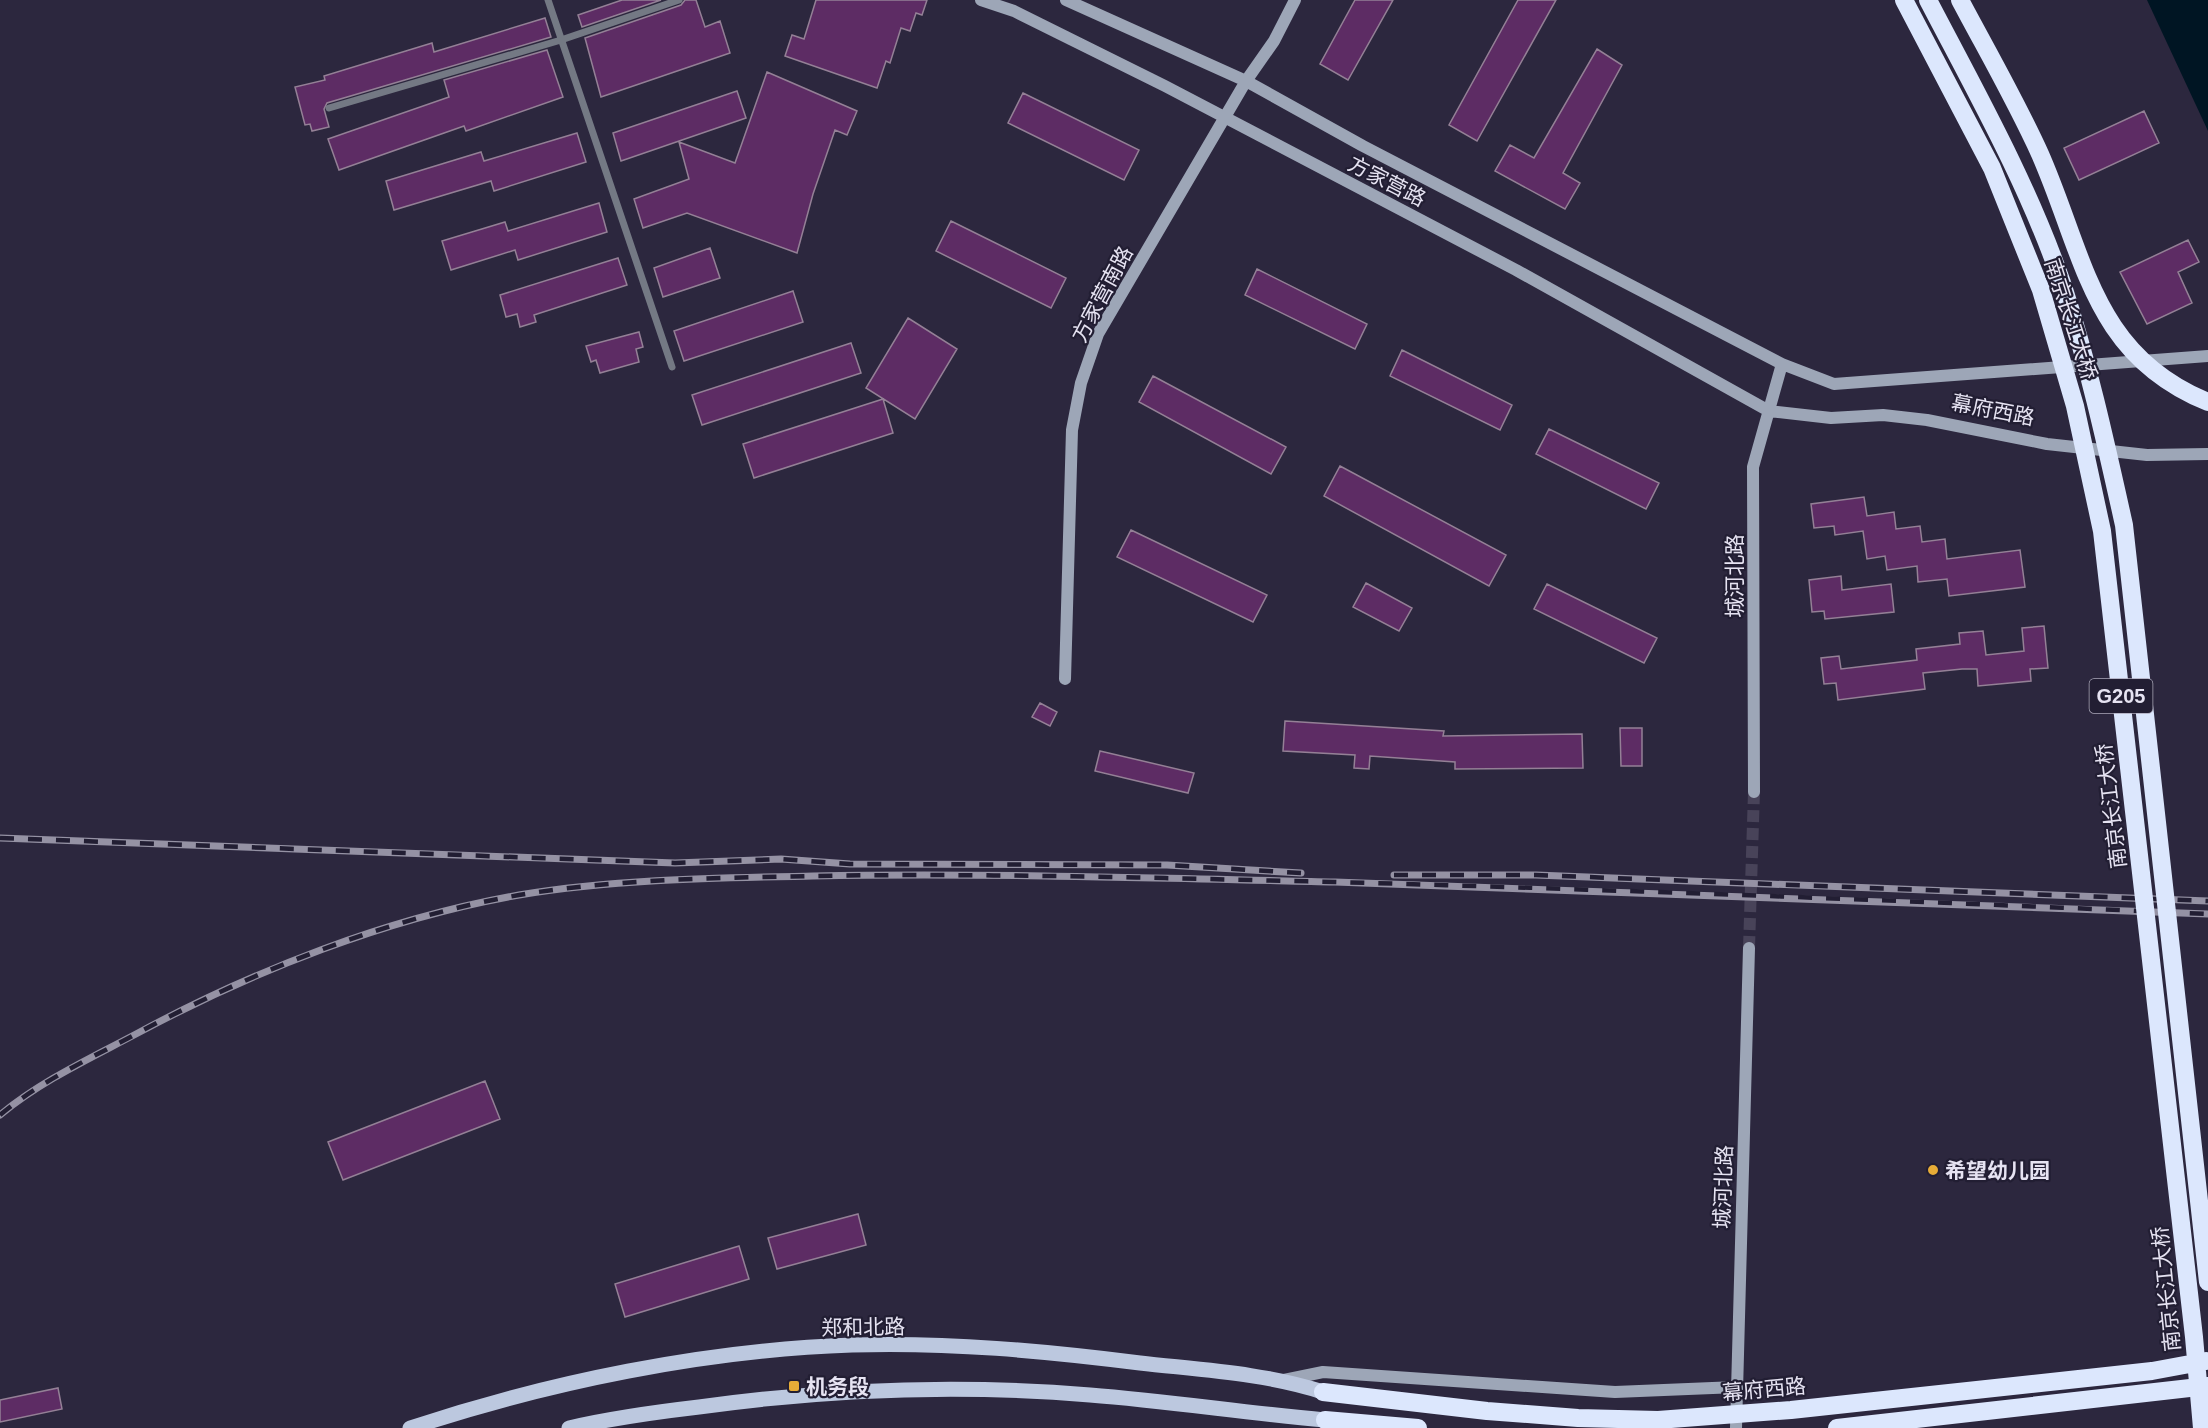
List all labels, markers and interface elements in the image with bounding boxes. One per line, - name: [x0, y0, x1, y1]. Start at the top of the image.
- street label: 方家营路: [1344, 152, 1430, 210]
- street label: 方家营南路: [1067, 242, 1137, 346]
- street label: 南京长江大桥: [2041, 256, 2101, 382]
- street label: 幕府西路: [1950, 391, 2036, 429]
- street label: 城河北路: [1723, 534, 1746, 618]
- road number: G205: [2090, 679, 2152, 713]
- street label: 南京长江大桥: [2092, 742, 2130, 870]
- street label: 城河北路: [1710, 1145, 1736, 1229]
- place label: 希望幼儿园: [1945, 1159, 2050, 1182]
- marker: 希望幼儿园: [1926, 1163, 1940, 1177]
- street label: 南京长江大桥: [2148, 1225, 2184, 1353]
- street label: 郑和北路: [821, 1315, 905, 1339]
- street label: 幕府西路: [1721, 1374, 1807, 1404]
- place label: 机务段: [806, 1375, 869, 1398]
- marker: 机务段: [787, 1379, 801, 1393]

